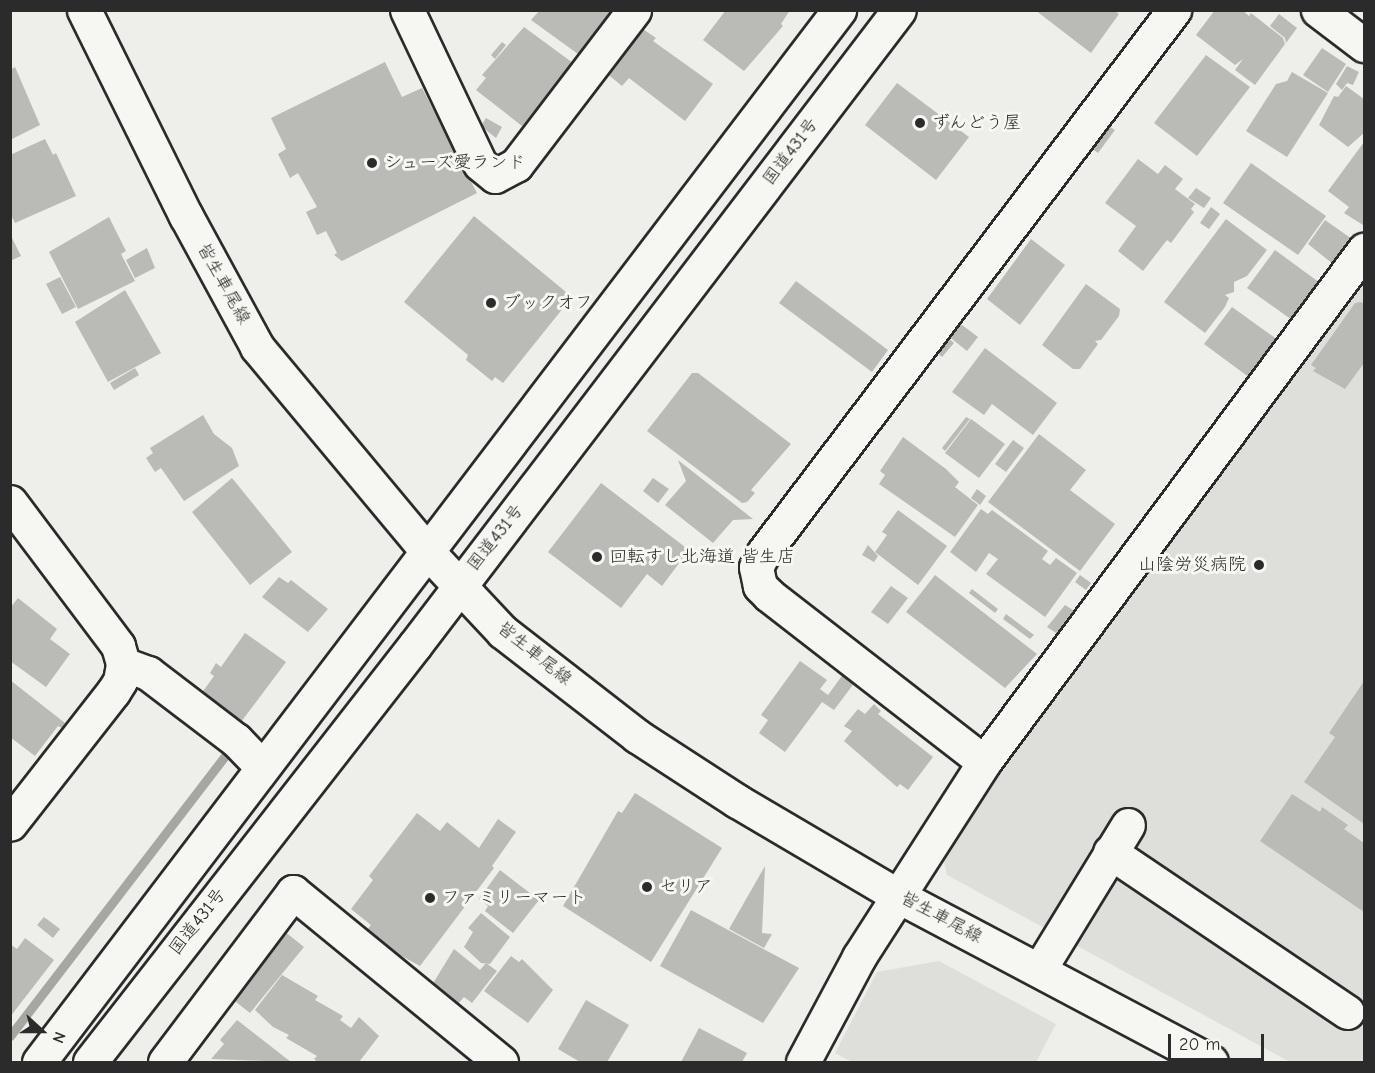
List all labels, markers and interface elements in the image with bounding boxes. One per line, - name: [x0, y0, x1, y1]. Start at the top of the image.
- place label: ずんどう屋: [932, 112, 1022, 134]
- street label: 国道431号: [759, 114, 823, 190]
- marker: ずんどう屋: [913, 116, 927, 130]
- place label: シューズ愛ランド: [384, 152, 528, 174]
- marker: シューズ愛ランド: [365, 156, 379, 170]
- street label: 皆生車尾線: [192, 239, 254, 329]
- place label: ブックオフ: [503, 292, 593, 314]
- marker: ブックオフ: [484, 296, 498, 310]
- street label: 国道431号: [463, 500, 529, 576]
- place label: 回転すし北海道 皆生店: [609, 546, 795, 568]
- marker: 回転すし北海道 皆生店: [590, 550, 604, 564]
- place label: 山陰労災病院: [1138, 554, 1246, 576]
- marker: 山陰労災病院: [1250, 556, 1268, 574]
- street label: 皆生車尾線: [492, 617, 576, 691]
- place label: セリア: [659, 876, 713, 898]
- marker: セリア: [640, 880, 654, 894]
- street label: 国道431号: [165, 884, 231, 960]
- place label: ファミリーマート: [442, 887, 586, 909]
- street label: 皆生車尾線: [896, 887, 986, 949]
- marker: ファミリーマート: [423, 891, 437, 905]
- north arrow: [12, 1001, 72, 1061]
- scale bar: [1171, 1022, 1267, 1060]
- text: N: [49, 1029, 69, 1046]
- text: 20 m: [1179, 1034, 1220, 1055]

